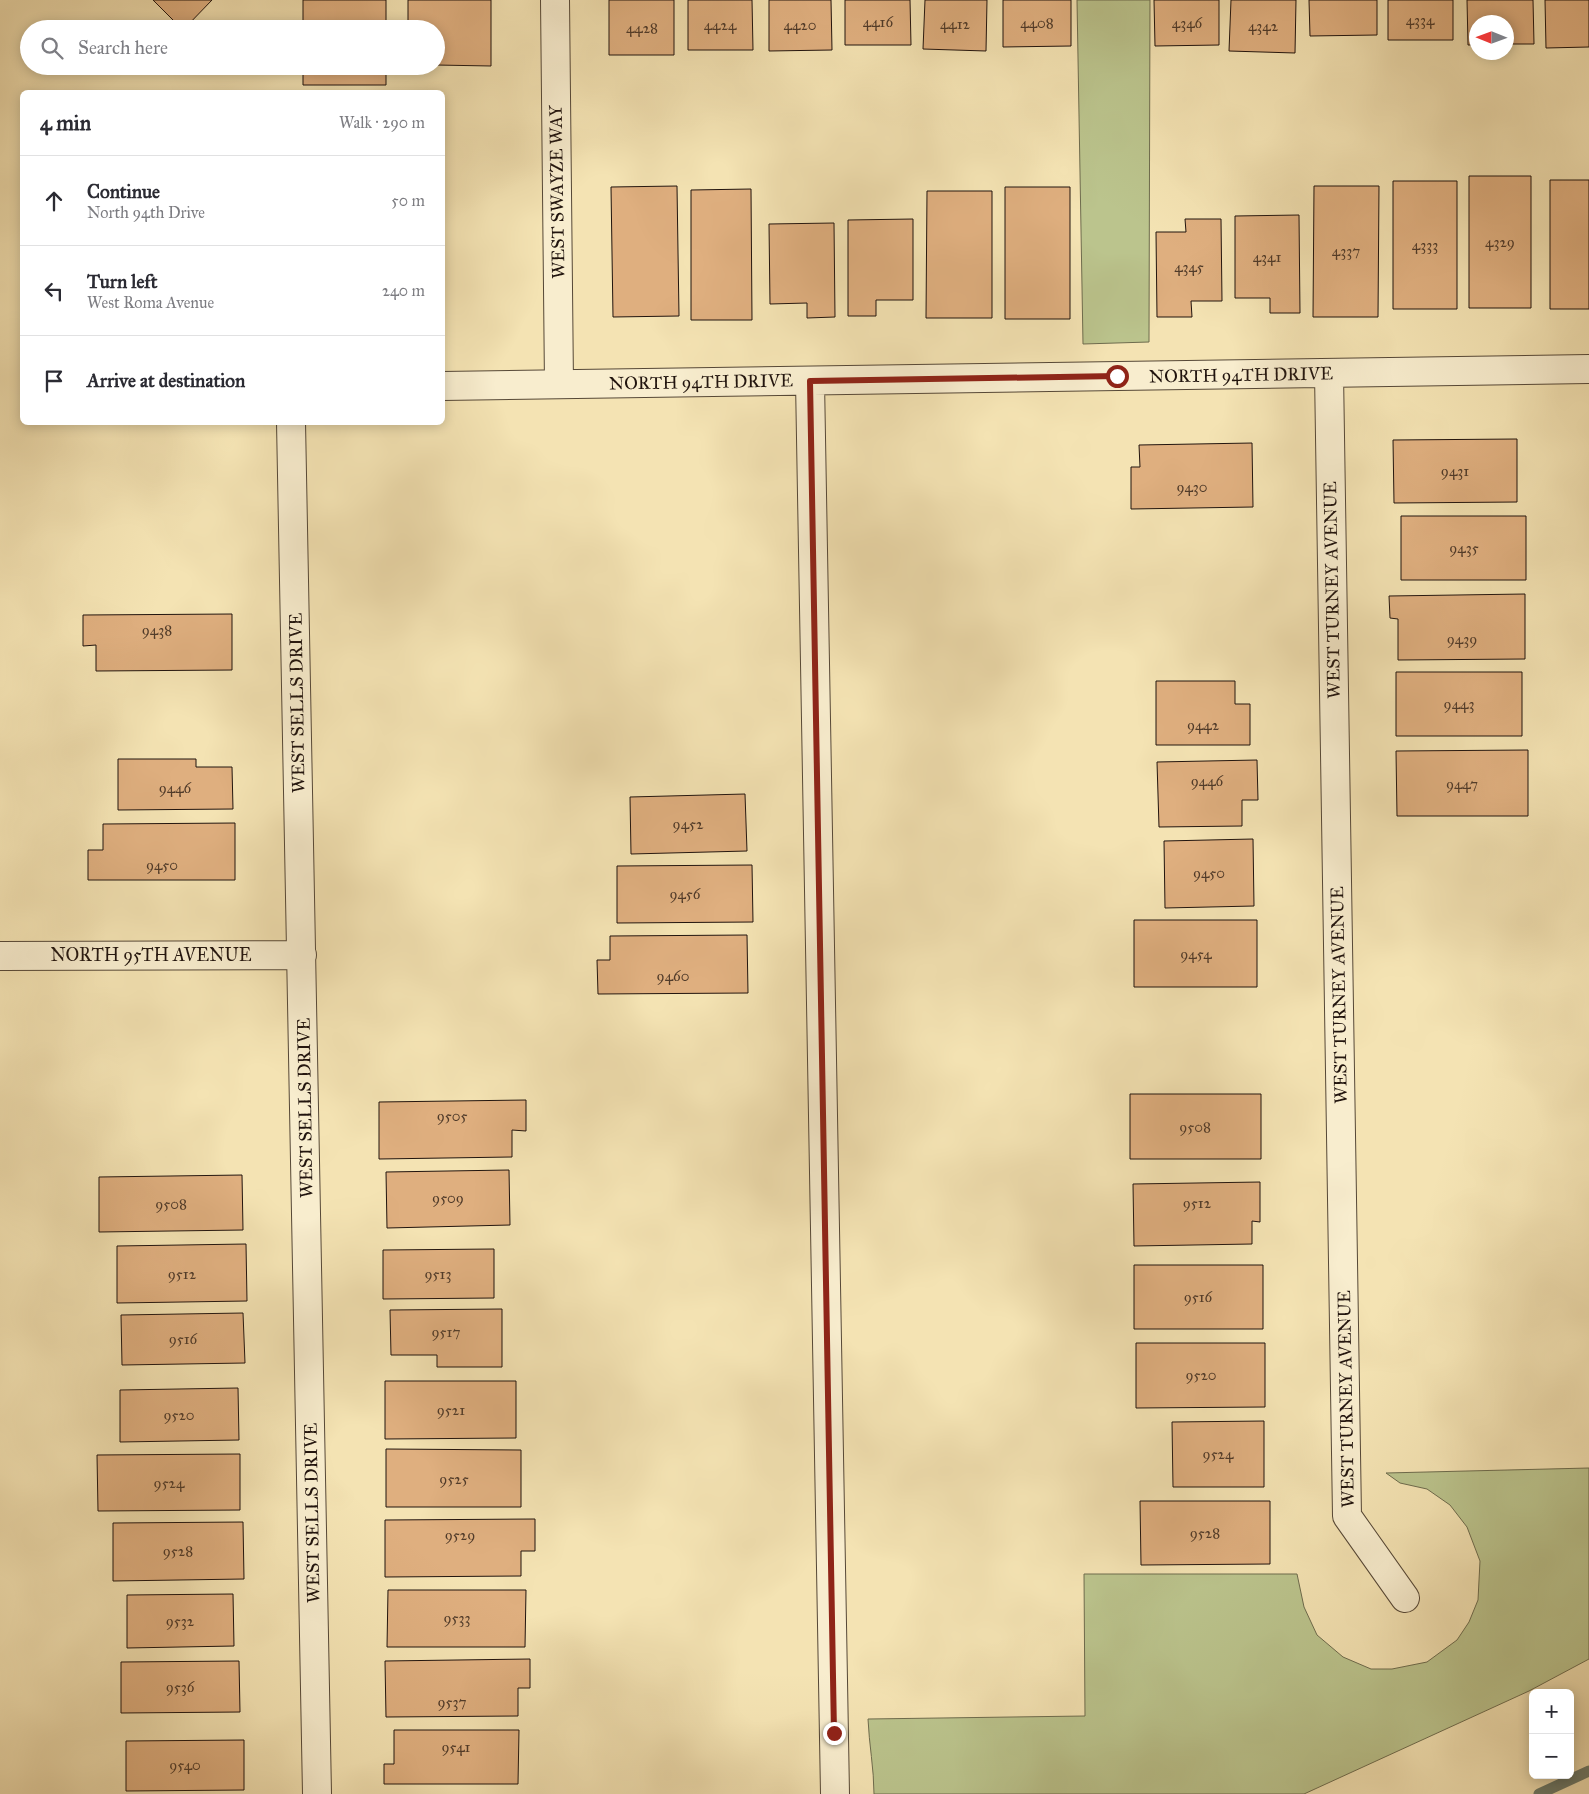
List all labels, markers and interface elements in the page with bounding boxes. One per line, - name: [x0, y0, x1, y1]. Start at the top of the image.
- house number: 4334: [1406, 11, 1435, 29]
- house number: 4416: [863, 13, 894, 31]
- house number: 4408: [1020, 14, 1054, 32]
- house number: 4346: [1172, 14, 1204, 32]
- house number: 4412: [940, 15, 971, 33]
- north arrow: [1469, 15, 1514, 60]
- house number: 4424: [704, 16, 737, 34]
- house number: 4420: [784, 16, 816, 34]
- house number: 4342: [1248, 17, 1279, 35]
- house number: 4428: [626, 19, 658, 37]
- search box: [20, 20, 445, 75]
- icon: search: [38, 34, 66, 62]
- text: Search here: [78, 36, 168, 59]
- street label: WEST SWAYZE WAY: [544, 104, 570, 279]
- text: 4 min: [40, 110, 91, 136]
- text: Walk · 290 m: [339, 113, 425, 132]
- text: Continue: [87, 180, 160, 203]
- icon: ahead: [40, 187, 68, 215]
- text: 50 m: [391, 191, 425, 210]
- text: North 94th Drive: [87, 203, 205, 222]
- house number: 4329: [1485, 233, 1515, 251]
- house number: 4333: [1412, 236, 1438, 254]
- house number: 4337: [1332, 242, 1360, 260]
- house number: 4341: [1253, 248, 1281, 266]
- house number: 4345: [1174, 258, 1204, 276]
- text: Turn left: [87, 270, 157, 293]
- icon: left: [40, 277, 68, 305]
- text: 240 m: [382, 281, 425, 300]
- text: West Roma Avenue: [87, 293, 214, 312]
- street label: NORTH 94TH DRIVE: [1149, 362, 1333, 388]
- route start: [1106, 365, 1129, 388]
- icon: arrive: [40, 367, 68, 395]
- text: Arrive at destination: [87, 369, 245, 392]
- street label: NORTH 94TH DRIVE: [609, 369, 793, 395]
- house number: 9431: [1441, 462, 1469, 480]
- house number: 9430: [1176, 478, 1208, 496]
- street label: WEST TURNEY AVENUE: [1319, 481, 1345, 699]
- house number: 9435: [1449, 539, 1479, 557]
- street label: WEST SELLS DRIVE: [284, 613, 310, 793]
- house number: 9438: [142, 621, 172, 639]
- house number: 9439: [1447, 630, 1477, 648]
- house number: 9443: [1444, 695, 1474, 713]
- house number: 9442: [1187, 716, 1220, 734]
- house number: 9446: [1191, 772, 1225, 790]
- house number: 9447: [1446, 775, 1478, 793]
- house number: 9446: [159, 779, 193, 797]
- house number: 9452: [673, 815, 704, 833]
- house number: 9450: [146, 856, 178, 874]
- house number: 9450: [1193, 864, 1225, 882]
- house number: 9456: [669, 885, 702, 903]
- street label: WEST TURNEY AVENUE: [1326, 886, 1352, 1104]
- street label: NORTH 95TH AVENUE: [50, 944, 252, 966]
- house number: 9454: [1180, 945, 1212, 963]
- house number: 9460: [657, 967, 689, 985]
- street label: WEST SELLS DRIVE: [292, 1018, 318, 1198]
- house number: 9505: [437, 1107, 467, 1125]
- house number: 9508: [1179, 1118, 1211, 1136]
- house number: 9509: [432, 1189, 464, 1207]
- house number: 9512: [1183, 1194, 1212, 1212]
- house number: 9508: [155, 1195, 187, 1213]
- house number: 9512: [168, 1265, 197, 1283]
- house number: 9513: [425, 1265, 451, 1283]
- house number: 9516: [1184, 1288, 1214, 1306]
- street label: WEST TURNEY AVENUE: [1333, 1290, 1359, 1508]
- house number: 9517: [432, 1323, 460, 1341]
- house number: 9516: [169, 1330, 199, 1348]
- house number: 9520: [1185, 1366, 1217, 1384]
- house number: 9521: [437, 1401, 465, 1419]
- house number: 9520: [163, 1406, 195, 1424]
- street label: WEST SELLS DRIVE: [299, 1423, 325, 1603]
- house number: 9524: [1203, 1445, 1234, 1463]
- house number: 9525: [439, 1470, 469, 1488]
- house number: 9524: [154, 1474, 185, 1492]
- house number: 9528: [1190, 1524, 1220, 1542]
- house number: 9529: [445, 1526, 475, 1544]
- house number: 9528: [163, 1542, 193, 1560]
- house number: 9533: [443, 1609, 471, 1627]
- house number: 9532: [166, 1612, 195, 1630]
- house number: 9536: [166, 1678, 196, 1696]
- map controls: [1529, 1689, 1574, 1779]
- button: +: [1529, 1689, 1574, 1734]
- house number: 9537: [437, 1693, 467, 1711]
- route end: [823, 1722, 846, 1745]
- button: −: [1529, 1734, 1574, 1779]
- house number: 9541: [442, 1738, 471, 1756]
- house number: 9540: [169, 1756, 201, 1774]

